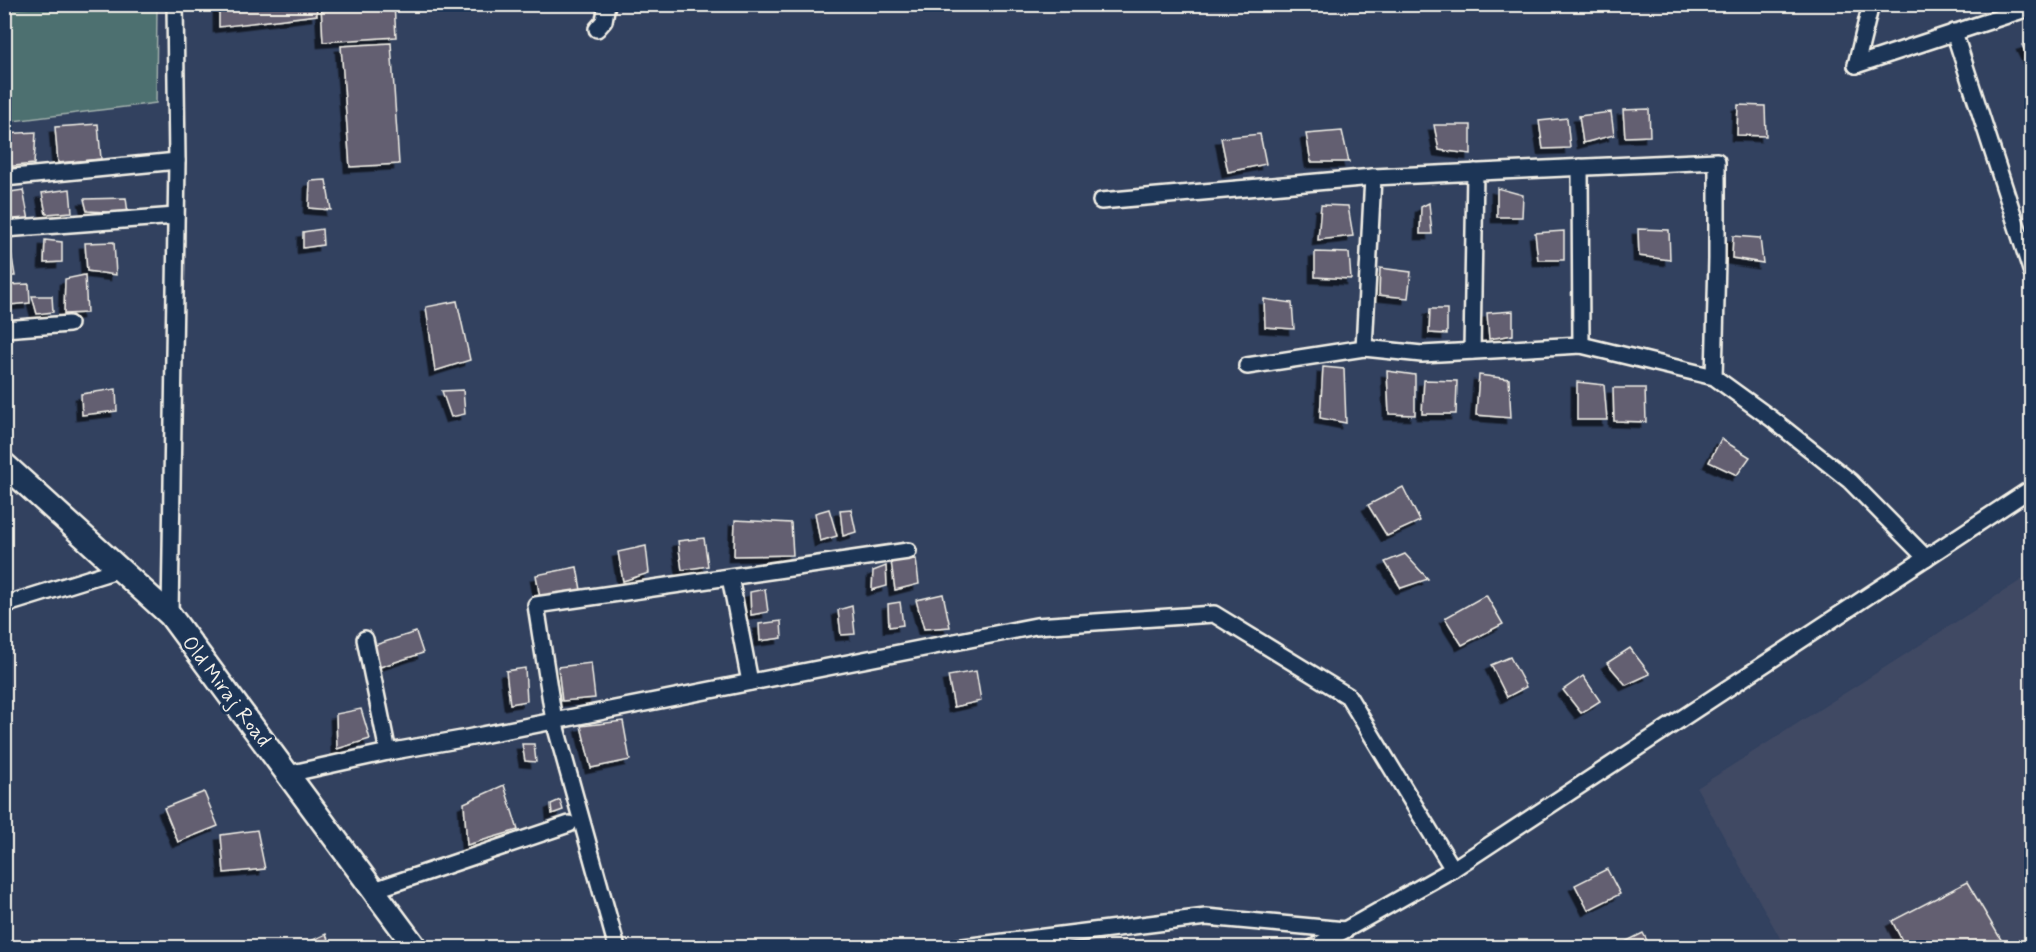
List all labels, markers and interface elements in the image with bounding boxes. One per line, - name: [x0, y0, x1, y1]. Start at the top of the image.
- street label: Old Miraj Road: [175, 630, 277, 753]

